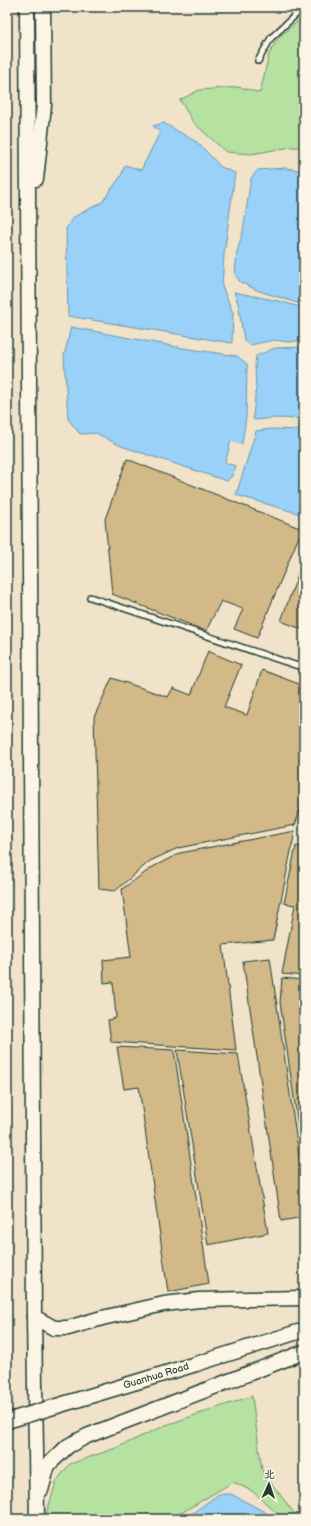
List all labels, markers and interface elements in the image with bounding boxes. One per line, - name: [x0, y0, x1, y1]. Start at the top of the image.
- street label: Guanhua Road: [122, 1360, 191, 1392]
- north arrow: [249, 1464, 289, 1504]
- text: 北: [264, 1468, 275, 1481]

